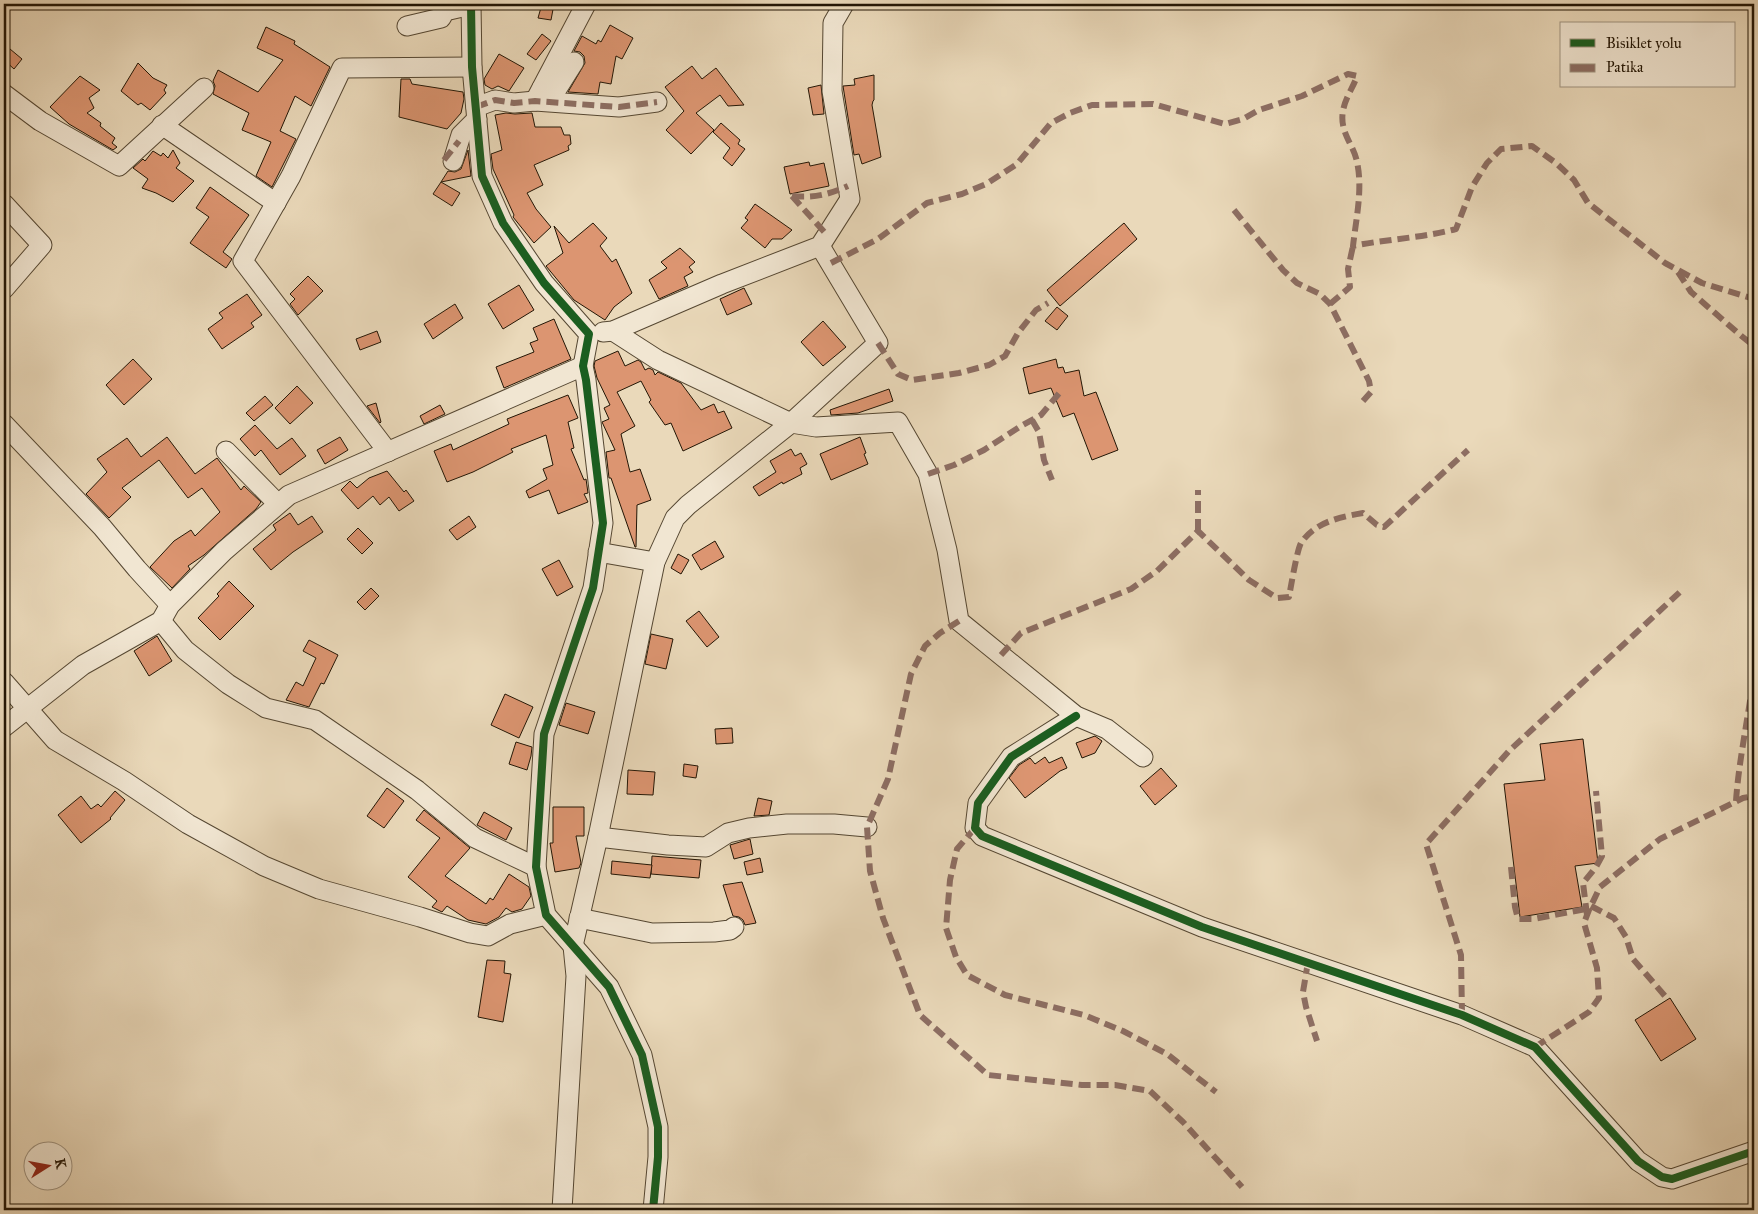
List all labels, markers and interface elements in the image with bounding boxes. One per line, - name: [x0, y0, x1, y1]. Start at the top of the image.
- legend: [1560, 22, 1736, 88]
- text: Bisiklet yolu: [1606, 34, 1682, 52]
- text: Patika: [1606, 58, 1644, 76]
- north arrow: [22, 1142, 72, 1192]
- text: K: [51, 1157, 70, 1171]

